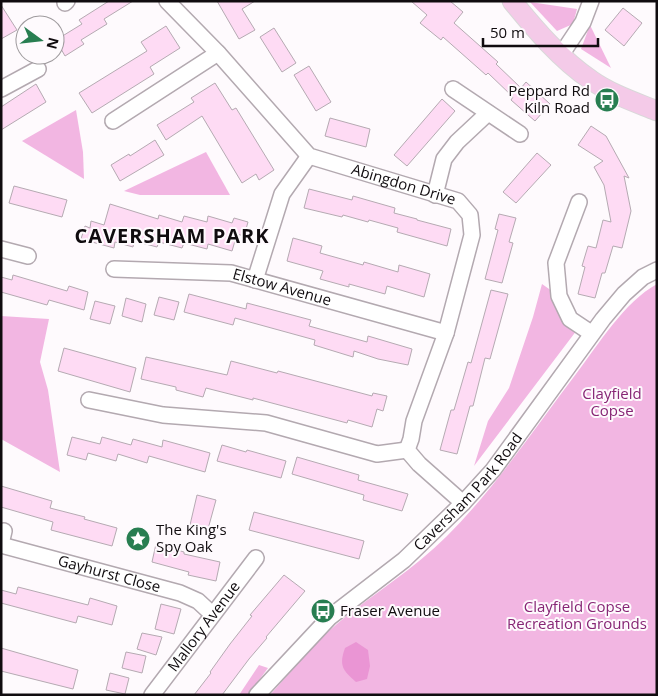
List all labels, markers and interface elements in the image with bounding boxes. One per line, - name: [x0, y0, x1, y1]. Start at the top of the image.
- north arrow: [15, 15, 65, 65]
- scale bar: [483, 15, 598, 47]
- text: 50 m: [490, 22, 525, 42]
- text: N: [42, 36, 64, 51]
- place label: Peppard Rd Kiln Road: [508, 80, 590, 117]
- bus stop icon: Peppard Rd Kiln Road: [594, 87, 620, 113]
- street label: Abingdon Drive: [349, 158, 458, 209]
- district label: CAVERSHAM PARK: [75, 222, 269, 249]
- street label: Elstow Avenue: [231, 263, 334, 310]
- park label: Clayfield Copse: [582, 383, 642, 420]
- street label: Caversham Park Road: [409, 428, 526, 555]
- place label: The King's Spy Oak: [156, 519, 227, 556]
- place icon: The King's Spy Oak: [125, 526, 151, 552]
- street label: Gayhurst Close: [56, 550, 163, 596]
- street label: Mallory Avenue: [162, 577, 244, 675]
- park label: Clayfield Copse Recreation Grounds: [507, 596, 647, 633]
- bus stop icon: Fraser Avenue: [310, 598, 336, 624]
- place label: Fraser Avenue: [340, 600, 440, 620]

